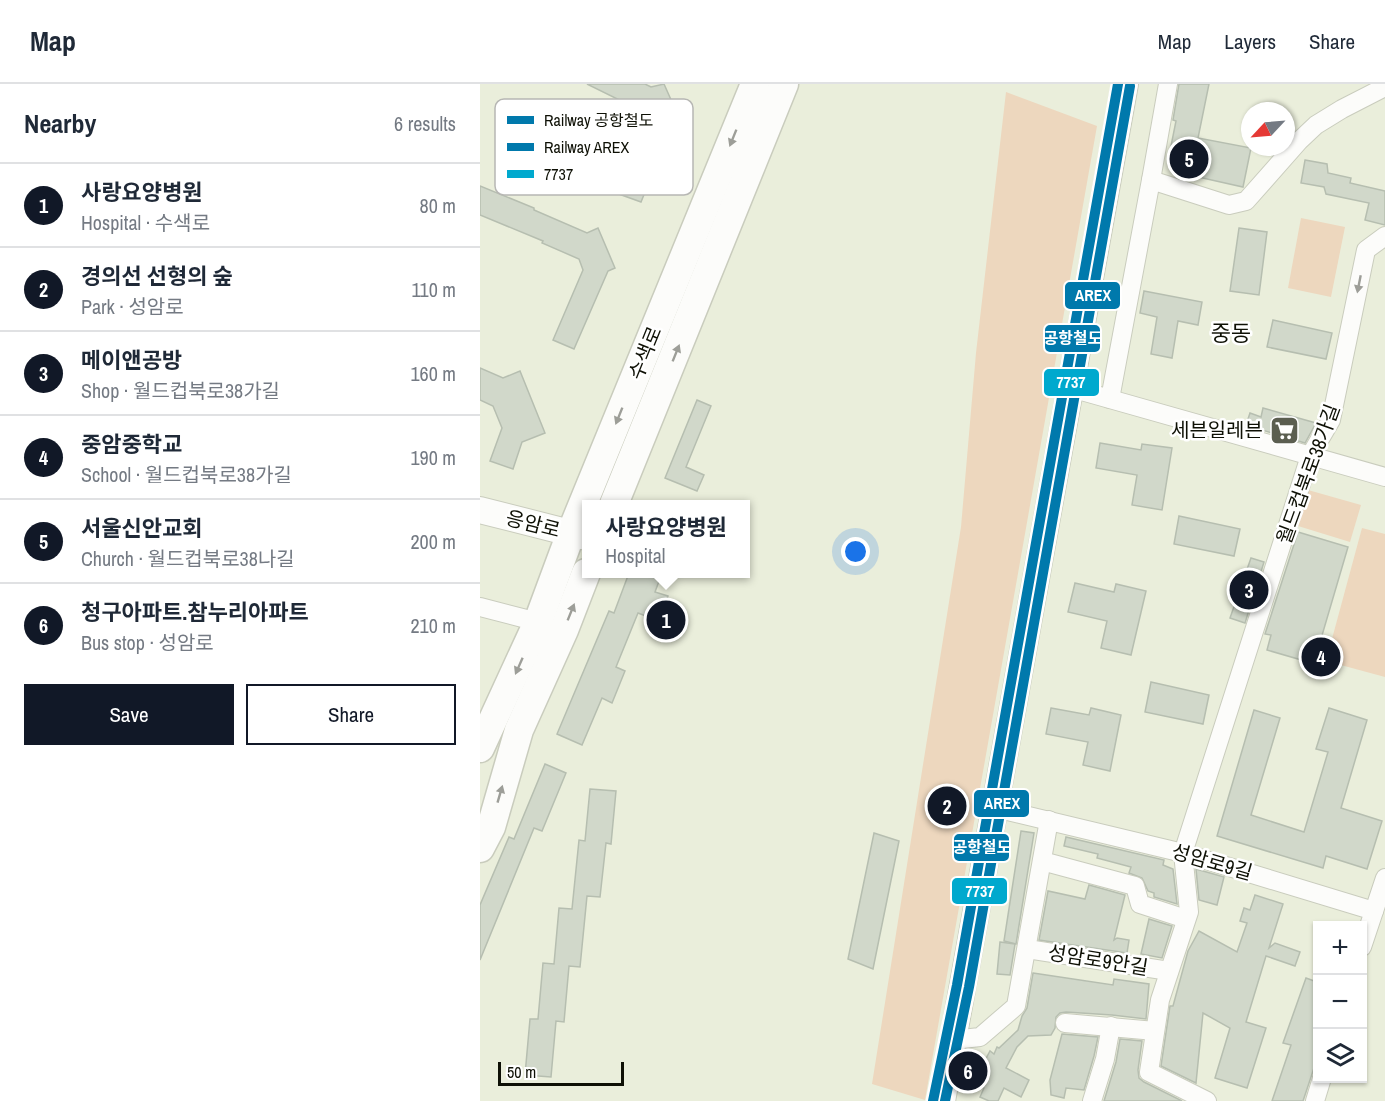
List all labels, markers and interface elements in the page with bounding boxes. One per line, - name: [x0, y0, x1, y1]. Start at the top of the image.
- text: Map: [30, 22, 76, 60]
- text: Map: [1158, 27, 1191, 56]
- text: Layers: [1224, 27, 1276, 56]
- text: Share: [1309, 27, 1355, 56]
- legend: [495, 99, 693, 195]
- north arrow: [1241, 102, 1295, 156]
- text: Nearby: [24, 106, 96, 141]
- text: Railway 공항철도: [544, 109, 653, 131]
- text: 6 results: [394, 110, 456, 137]
- one-way arrow: [728, 129, 737, 147]
- text: Railway AREX: [544, 136, 630, 158]
- pin: 5: [1170, 136, 1208, 182]
- text: 7737: [544, 163, 573, 185]
- text: 사랑요양병원: [81, 177, 202, 207]
- text: 1: [39, 192, 48, 219]
- text: 80 m: [420, 192, 456, 219]
- text: Hospital · 수색로: [81, 209, 210, 236]
- text: 경의선 선형의 숲: [81, 261, 233, 291]
- one-way arrow: [1354, 275, 1363, 294]
- text: 2: [39, 276, 48, 303]
- text: 110 m: [412, 276, 456, 303]
- line badge: AREX: [1064, 281, 1121, 310]
- text: AREX: [1075, 284, 1111, 306]
- text: Park · 성암로: [81, 293, 184, 320]
- district label: 중동: [1211, 318, 1251, 348]
- street label: 수색로: [622, 322, 667, 383]
- line badge: 공항철도: [1044, 324, 1101, 353]
- text: 공항철도: [1044, 327, 1102, 349]
- one-way arrow: [672, 344, 681, 362]
- text: 메이앤공방: [81, 345, 182, 375]
- text: 3: [39, 360, 48, 387]
- text: 160 m: [410, 360, 456, 387]
- line badge: 7737: [1043, 368, 1100, 397]
- text: 7737: [1056, 371, 1086, 393]
- text: Shop · 월드컵북로38가길: [81, 377, 280, 404]
- street label: 월드컵북로38가길: [1270, 400, 1345, 548]
- one-way arrow: [614, 407, 624, 425]
- supermarket icon: 세븐일레븐: [1268, 414, 1300, 446]
- place label: 세븐일레븐: [1171, 416, 1263, 443]
- text: 중암중학교: [81, 429, 182, 459]
- text: 4: [39, 444, 48, 471]
- text: 190 m: [410, 444, 456, 471]
- text: School · 월드컵북로38가길: [81, 461, 292, 488]
- popup: [582, 500, 750, 578]
- street label: 응암로: [503, 504, 563, 543]
- text: 사랑요양병원: [605, 512, 727, 542]
- text: 서울신안교회: [81, 513, 202, 543]
- text: 5: [39, 528, 48, 555]
- text: 200 m: [410, 528, 456, 555]
- your location: [841, 537, 870, 566]
- text: Hospital: [605, 542, 665, 569]
- text: Church · 월드컵북로38나길: [81, 545, 295, 572]
- pin: 3: [1230, 568, 1268, 612]
- text: 청구아파트.참누리아파트: [81, 597, 309, 627]
- pin: 1: [646, 598, 686, 642]
- one-way arrow: [567, 603, 576, 621]
- text: 6: [39, 612, 48, 639]
- text: 210 m: [410, 612, 456, 639]
- text: Bus stop · 성암로: [81, 629, 214, 656]
- pin: 4: [1302, 634, 1340, 680]
- one-way arrow: [514, 657, 523, 674]
- button: Save: [24, 684, 234, 745]
- button: Share: [246, 684, 456, 745]
- pin: 2: [928, 784, 966, 828]
- one-way arrow: [496, 785, 505, 803]
- line badge: AREX: [973, 789, 1030, 818]
- text: AREX: [984, 792, 1020, 814]
- line badge: 공항철도: [953, 833, 1010, 862]
- text: 공항철도: [953, 836, 1011, 858]
- street label: 성암로9길: [1169, 837, 1256, 886]
- line badge: 7737: [951, 877, 1008, 905]
- text: 7737: [965, 880, 995, 902]
- map controls: [1313, 921, 1367, 1083]
- button: +: [1313, 921, 1367, 975]
- street label: 성암로9안길: [1046, 938, 1150, 981]
- button: −: [1313, 975, 1367, 1029]
- button: layers: [1313, 1029, 1367, 1083]
- pin: 6: [948, 1048, 988, 1094]
- scale bar: [498, 1059, 624, 1086]
- text: 50 m: [507, 1061, 536, 1083]

